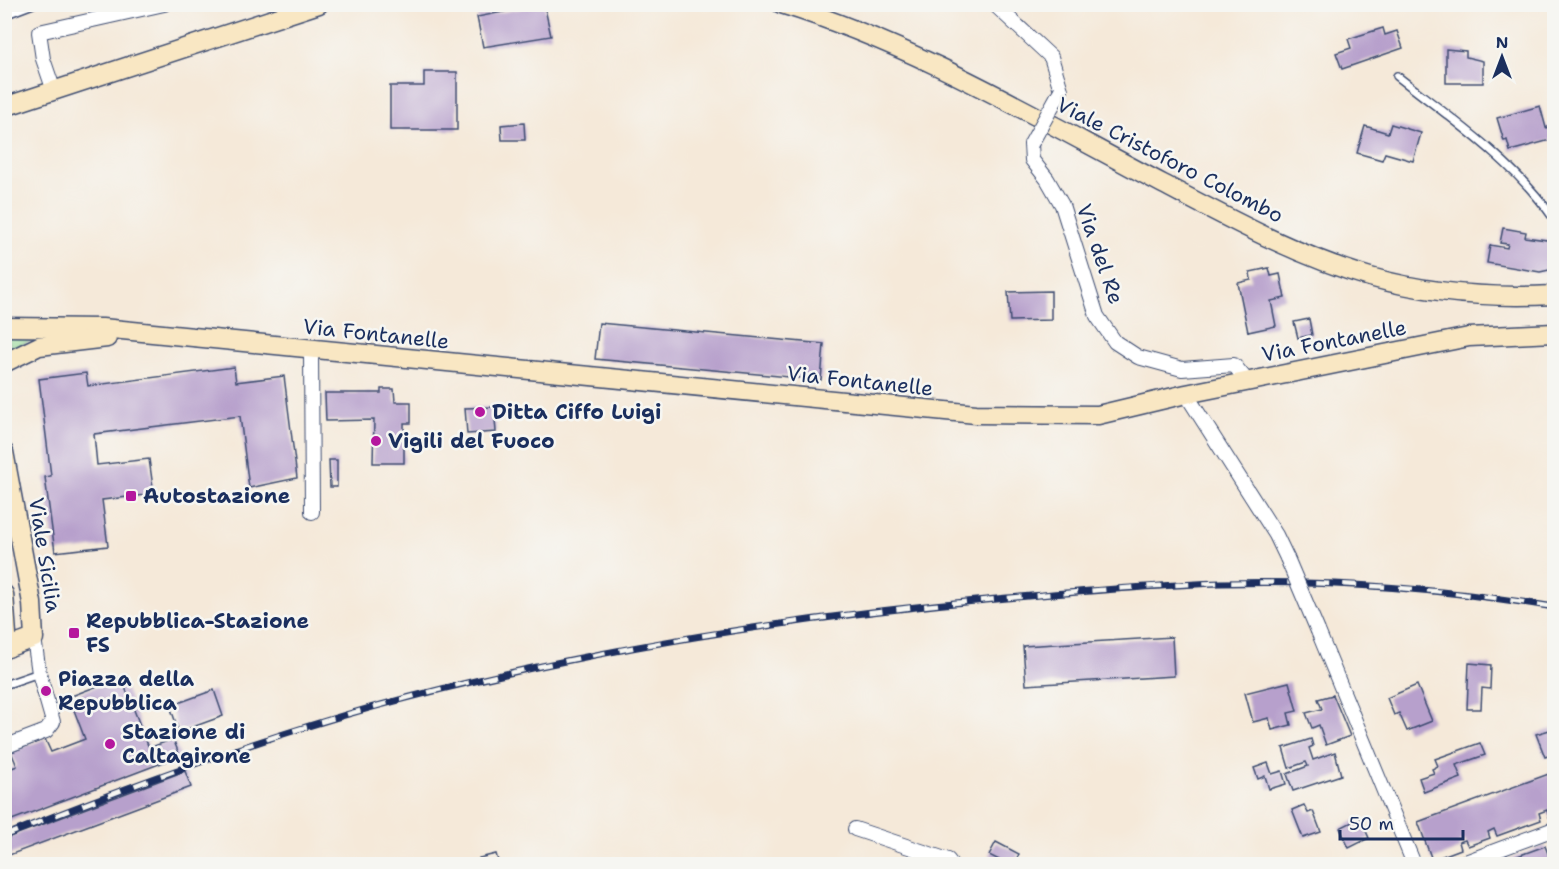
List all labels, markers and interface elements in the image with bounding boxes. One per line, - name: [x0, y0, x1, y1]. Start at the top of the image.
- north arrow: [1472, 27, 1532, 87]
- text: N: [1496, 32, 1508, 53]
- street label: Viale Cristoforo Colombo: [1052, 91, 1288, 229]
- street label: Via del Re: [1070, 200, 1130, 308]
- street label: Via Fontanelle: [302, 312, 450, 356]
- street label: Via Fontanelle: [1259, 313, 1409, 369]
- street label: Via Fontanelle: [786, 359, 934, 403]
- place label: Ditta Ciffo Luigi: [492, 398, 661, 426]
- marker: Ditta Ciffo Luigi: [473, 405, 487, 419]
- place label: Vigili del Fuoco: [388, 427, 555, 455]
- marker: Vigili del Fuoco: [369, 434, 383, 448]
- place label: Autostazione: [143, 482, 290, 510]
- marker: Autostazione: [124, 489, 138, 503]
- street label: Viale Sicilia: [22, 496, 68, 614]
- place label: Repubblica-Stazione FS: [86, 607, 309, 659]
- marker: Repubblica-Stazione FS: [67, 626, 81, 640]
- place label: Piazza della Repubblica: [58, 665, 195, 717]
- marker: Piazza della Repubblica: [39, 684, 53, 698]
- place label: Stazione di Caltagirone: [122, 718, 251, 770]
- marker: Stazione di Caltagirone: [103, 737, 117, 751]
- scale bar: [1340, 803, 1463, 841]
- text: 50 m: [1349, 812, 1394, 836]

